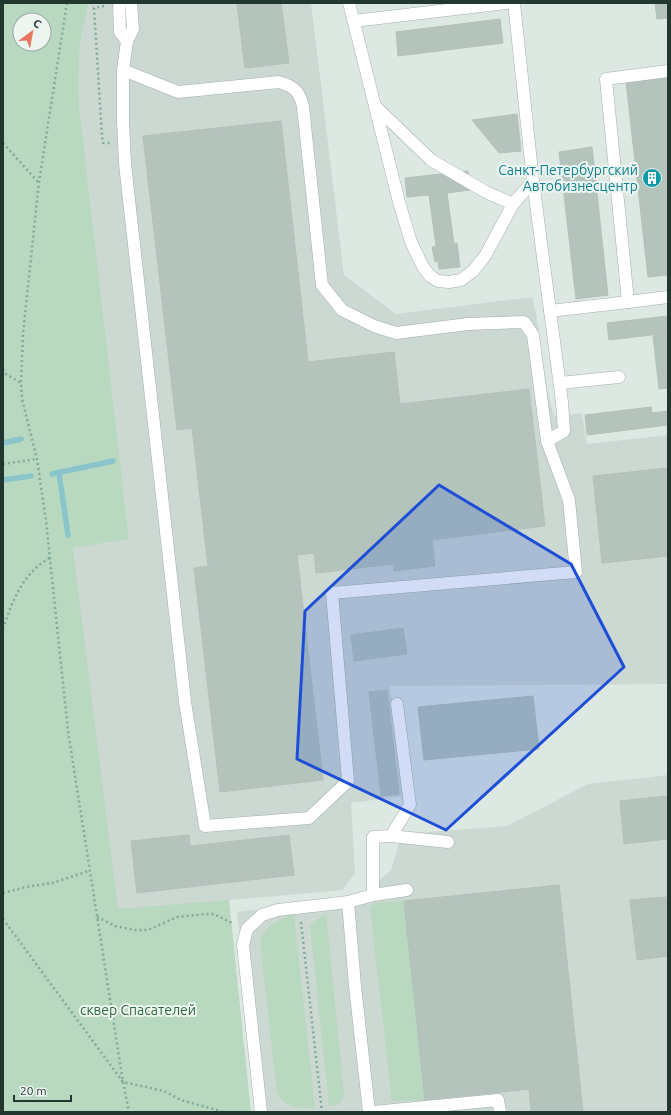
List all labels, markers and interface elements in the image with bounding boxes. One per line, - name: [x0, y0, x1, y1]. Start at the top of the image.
- north arrow: [12, 12, 52, 52]
- text: С: [31, 17, 43, 30]
- place label: Санкт-Петербургский Автобизнесцентр: [498, 162, 638, 194]
- building icon: Санкт-Петербургский Автобизнесцентр: [641, 167, 663, 189]
- park label: cквер Спасателей: [80, 1002, 196, 1018]
- scale bar: [14, 1077, 71, 1103]
- text: 20 m: [20, 1084, 47, 1097]

